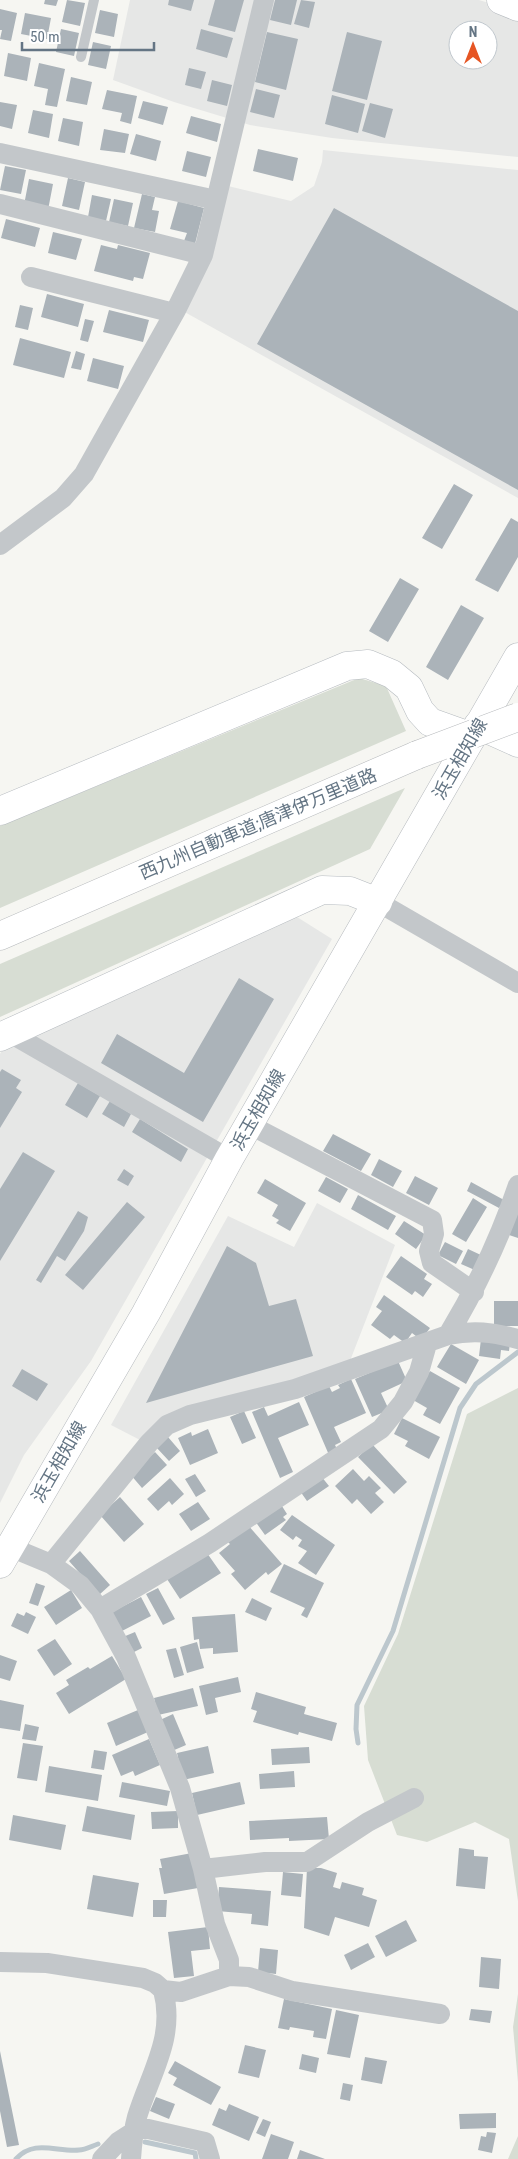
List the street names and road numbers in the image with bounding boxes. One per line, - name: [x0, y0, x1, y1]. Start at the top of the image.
- street label: 浜玉相知線: [428, 715, 491, 803]
- street label: 西九州自動車道;唐津伊万里道路: [136, 764, 380, 883]
- street label: 浜玉相知線: [226, 1066, 289, 1154]
- street label: 浜玉相知線: [27, 1418, 90, 1506]

